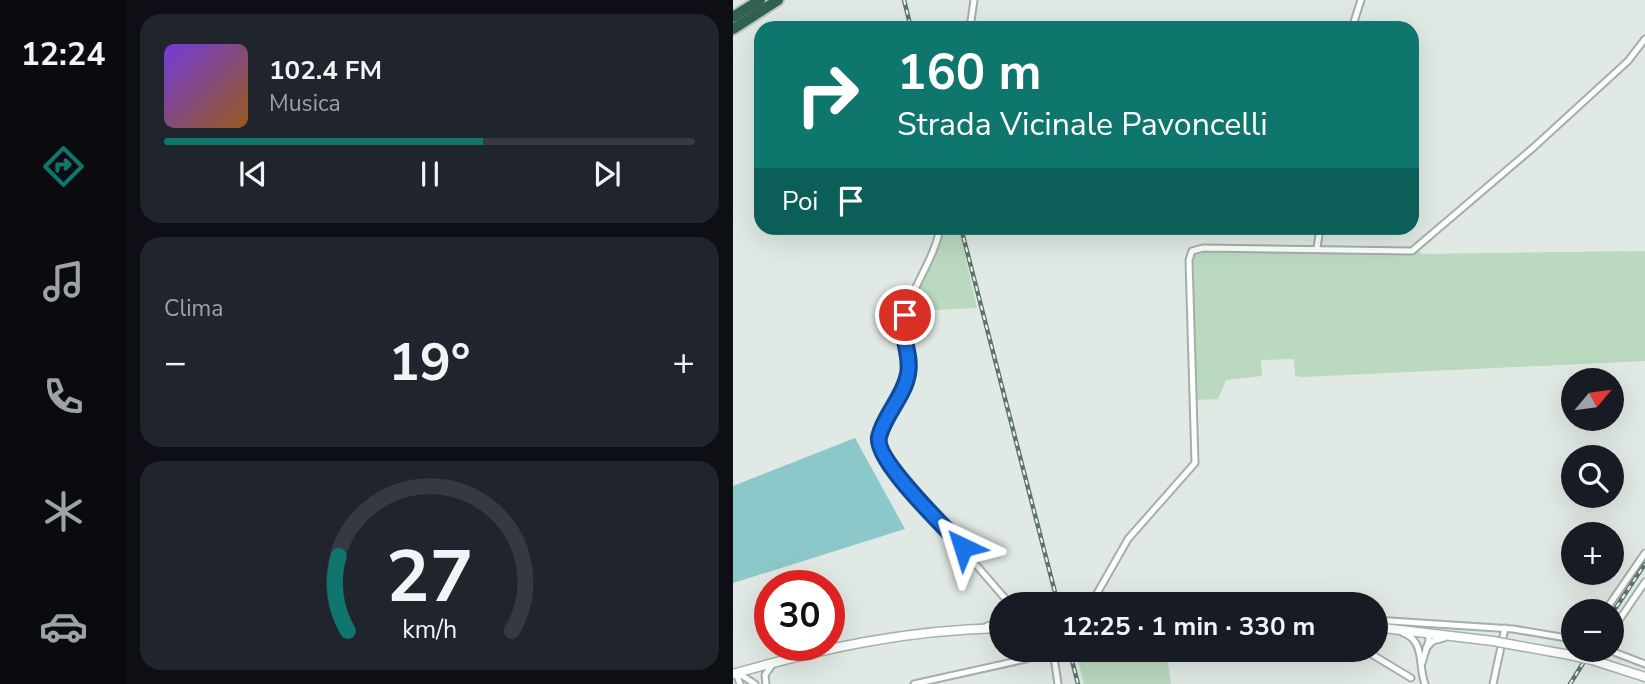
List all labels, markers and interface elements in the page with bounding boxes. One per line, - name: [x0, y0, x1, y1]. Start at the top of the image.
- text: 12:24: [21, 33, 105, 76]
- text: 160 m: [897, 39, 1041, 106]
- icon: right: [782, 49, 873, 140]
- text: 102.4 FM: [269, 53, 382, 88]
- text: Musica: [269, 88, 341, 119]
- text: Strada Vicinale Pavoncelli: [897, 103, 1268, 146]
- icon: directions: [39, 142, 88, 191]
- icon: previous: [234, 155, 272, 193]
- icon: pause: [411, 155, 449, 193]
- icon: next: [588, 155, 626, 193]
- icon: arrive: [832, 182, 870, 220]
- text: Poi: [782, 184, 818, 219]
- icon: music: [39, 257, 88, 306]
- pin: [875, 285, 935, 345]
- text: Clima: [164, 293, 224, 324]
- icon: arrive: [886, 296, 924, 334]
- text: 19°: [388, 327, 471, 398]
- text: −: [164, 337, 187, 388]
- text: +: [672, 337, 695, 388]
- north arrow: [1561, 368, 1624, 430]
- map controls: [1561, 368, 1624, 662]
- icon: phone: [39, 372, 88, 421]
- button: search: [1561, 445, 1624, 508]
- icon: climate: [39, 487, 88, 536]
- position arrow: [926, 510, 1000, 584]
- button: +: [1561, 522, 1624, 585]
- text: 27: [386, 528, 473, 628]
- speed limit sign: 30: [754, 570, 845, 661]
- button: −: [1561, 599, 1624, 662]
- icon: car: [39, 602, 88, 651]
- text: 12:25 · 1 min · 330 m: [1062, 609, 1315, 644]
- text: km/h: [402, 613, 457, 647]

